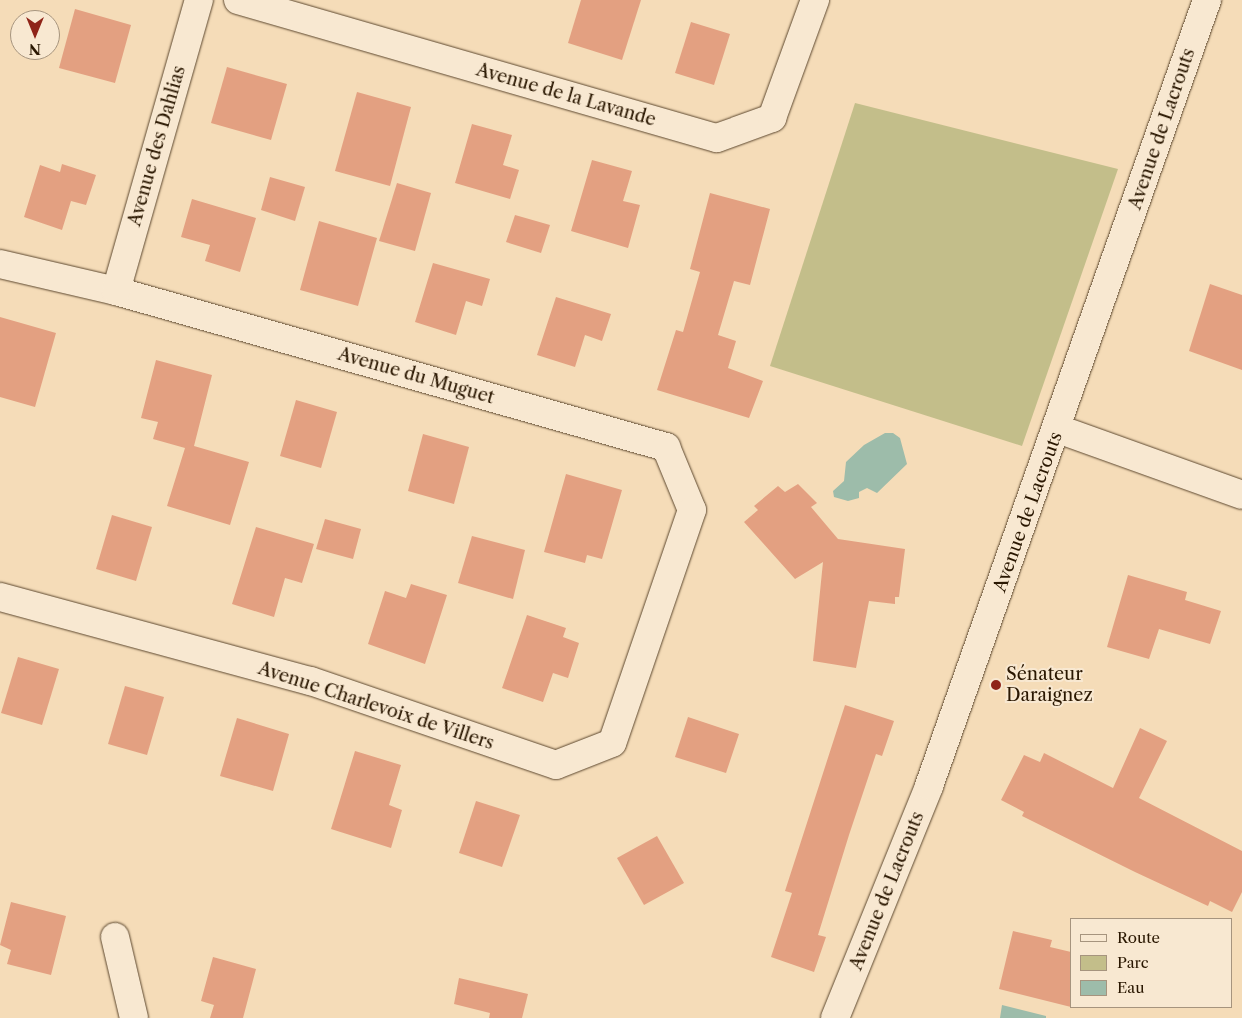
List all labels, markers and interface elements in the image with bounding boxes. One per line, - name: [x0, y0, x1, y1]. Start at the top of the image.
- north arrow: [10, 10, 60, 60]
- text: N: [29, 40, 41, 58]
- street label: Avenue de Lacrouts: [1124, 46, 1200, 212]
- street label: Avenue de la Lavande: [474, 59, 658, 131]
- street label: Avenue des Dahlias: [124, 63, 190, 229]
- street label: Avenue du Muguet: [335, 343, 497, 409]
- street label: Avenue de Lacrouts: [989, 429, 1067, 595]
- street label: Avenue Charlevoix de Villers: [255, 657, 497, 755]
- place label: Sénateur Daraignez: [1006, 664, 1093, 706]
- marker: Sénateur Daraignez: [990, 679, 1002, 691]
- street label: Avenue de Lacrouts: [845, 809, 929, 973]
- legend: [1070, 918, 1232, 1008]
- text: Route: [1117, 928, 1160, 947]
- text: Parc: [1117, 953, 1149, 972]
- text: Eau: [1117, 978, 1145, 997]

